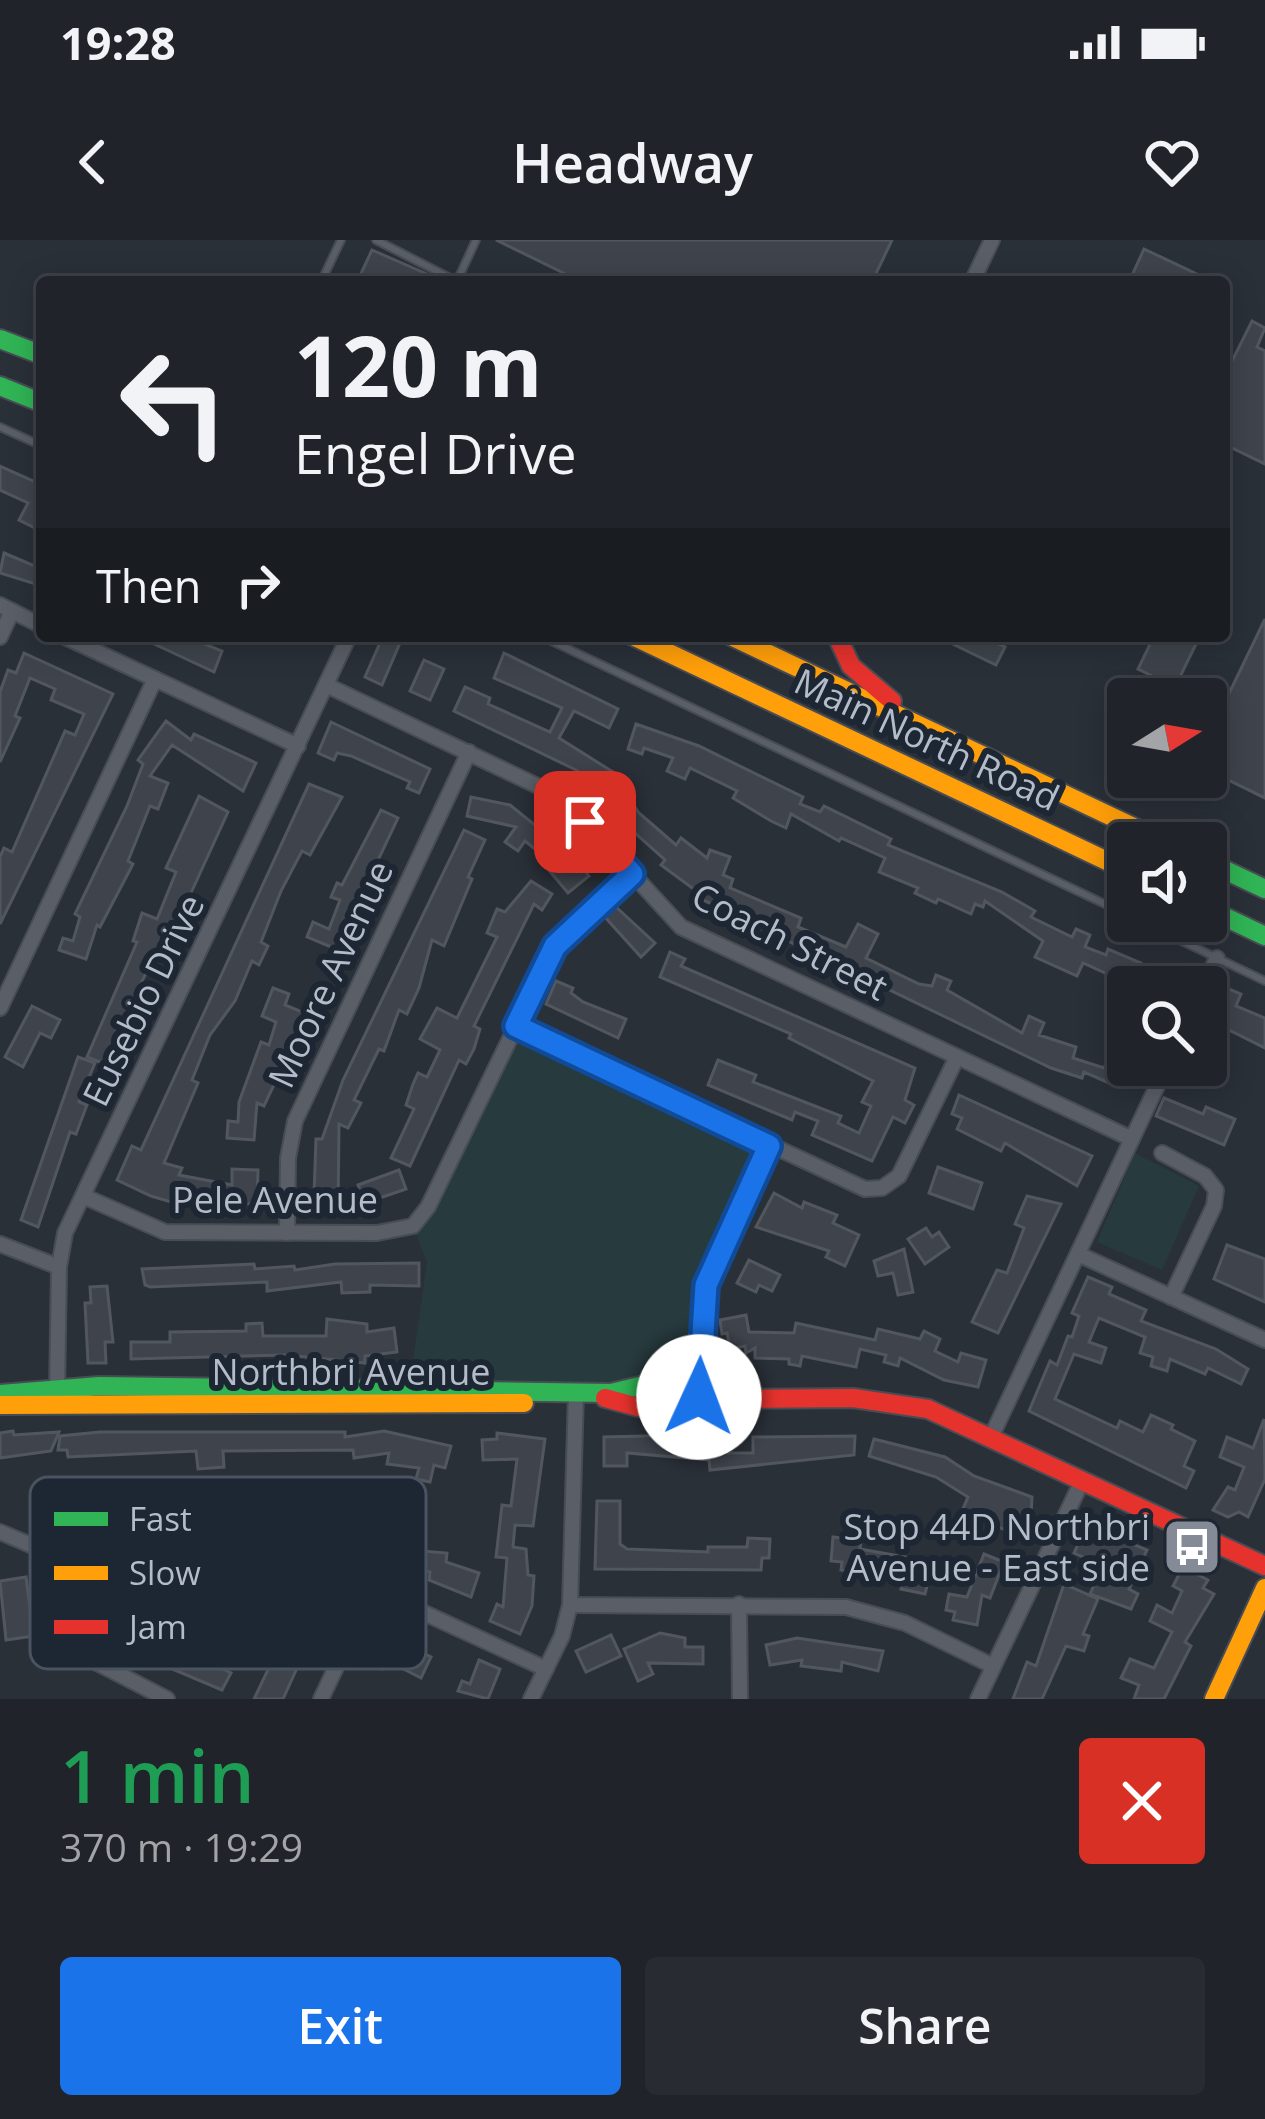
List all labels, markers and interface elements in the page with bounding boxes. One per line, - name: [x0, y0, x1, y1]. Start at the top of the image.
- text: 19:28: [60, 12, 176, 73]
- text: Headway: [512, 125, 753, 199]
- icon: back: [60, 129, 126, 195]
- icon: heart: [1139, 129, 1205, 195]
- text: 120 m: [294, 307, 542, 422]
- icon: left: [96, 324, 252, 480]
- text: Engel Drive: [294, 416, 577, 490]
- icon: right: [225, 552, 291, 618]
- text: Then: [96, 555, 201, 616]
- street label: Main North Road: [787, 656, 1067, 822]
- north arrow: [1107, 678, 1227, 798]
- map controls: [1107, 678, 1227, 1086]
- pin: [534, 771, 636, 873]
- icon: arrive: [552, 789, 618, 855]
- button: sound: [1107, 822, 1227, 942]
- street label: Moore Avenue: [256, 852, 404, 1096]
- street label: Coach Street: [684, 871, 896, 1011]
- street label: Eusebio Drive: [71, 886, 215, 1114]
- button: search: [1107, 966, 1227, 1086]
- street label: Pele Avenue: [172, 1175, 378, 1224]
- position arrow: [636, 1334, 762, 1460]
- street label: Northbri Avenue: [212, 1347, 490, 1396]
- legend: [30, 1477, 426, 1669]
- text: Fast: [129, 1496, 192, 1541]
- place label: Stop 44D Northbri Avenue - East side: [844, 1502, 1150, 1592]
- bus stop icon: Stop 44D Northbri Avenue - East side: [1161, 1516, 1223, 1578]
- text: Slow: [129, 1550, 201, 1595]
- text: Jam: [126, 1604, 187, 1649]
- text: 1 min: [60, 1726, 254, 1824]
- button: close: [1079, 1738, 1205, 1864]
- text: 370 m · 19:29: [60, 1820, 303, 1873]
- button: Exit: [60, 1957, 621, 2095]
- button: Share: [645, 1957, 1205, 2095]

